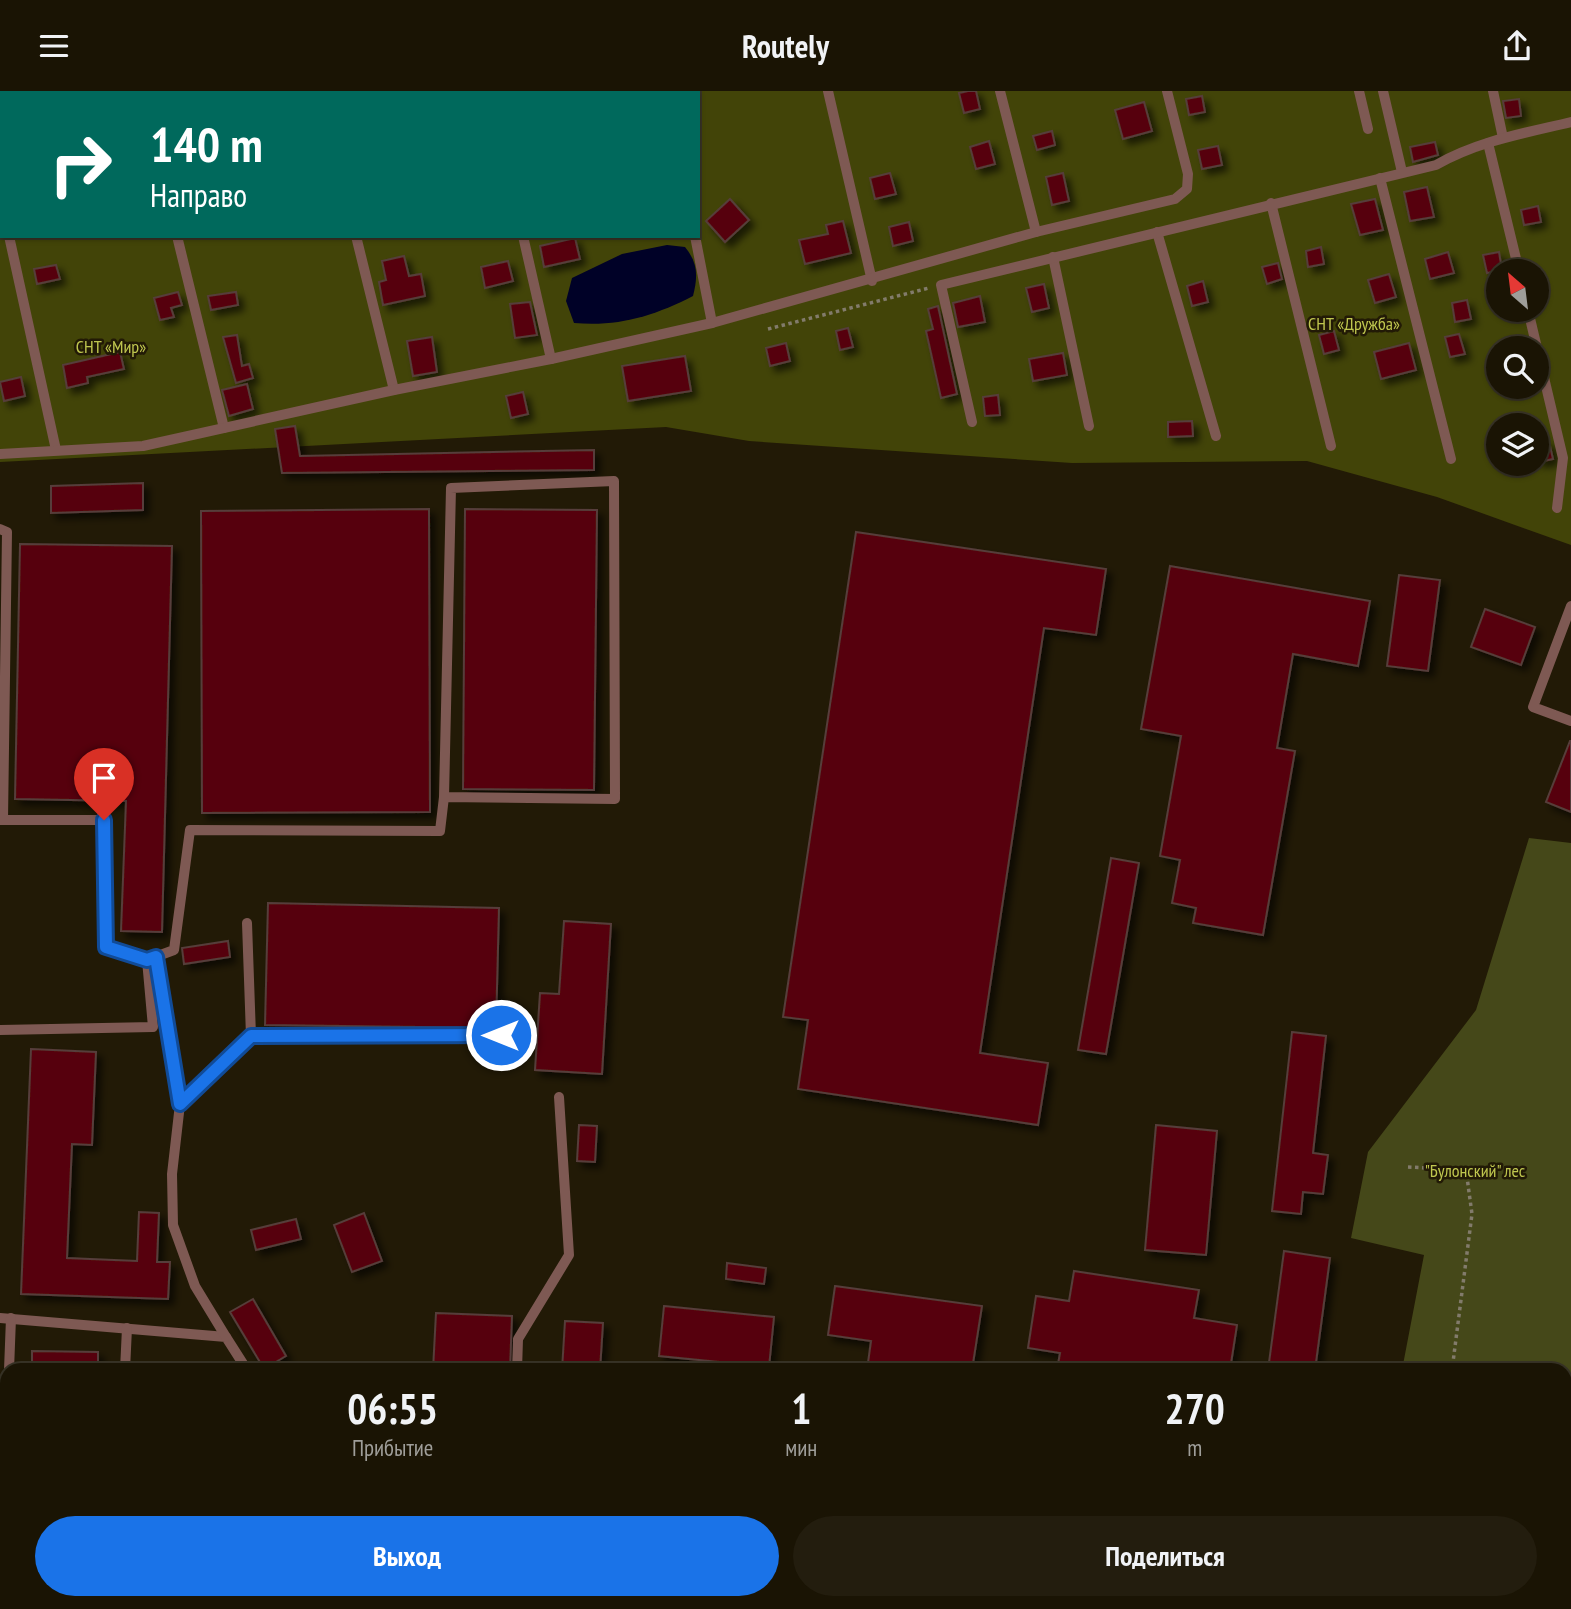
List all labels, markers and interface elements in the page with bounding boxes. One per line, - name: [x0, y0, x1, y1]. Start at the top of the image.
- text: Routely: [742, 25, 829, 67]
- icon: menu: [35, 27, 73, 65]
- icon: share: [1498, 27, 1536, 65]
- text: 140 m: [150, 112, 263, 176]
- icon: right: [35, 119, 126, 210]
- text: Направо: [150, 174, 247, 216]
- north arrow: [1486, 259, 1549, 322]
- map controls: [1486, 259, 1549, 476]
- park label: СНТ «Дружба»: [1308, 312, 1400, 335]
- park label: СНТ «Мир»: [76, 335, 146, 358]
- button: search: [1486, 336, 1549, 399]
- button: layers: [1486, 413, 1549, 476]
- pin: [74, 748, 134, 820]
- icon: arrive: [85, 759, 123, 797]
- position arrow: [464, 998, 538, 1072]
- park label: "Булонский" лес: [1425, 1159, 1526, 1182]
- text: 06:55: [347, 1381, 438, 1436]
- text: 1: [791, 1381, 811, 1436]
- text: 270: [1165, 1381, 1225, 1436]
- text: Прибытие: [352, 1433, 433, 1462]
- text: мин: [785, 1433, 817, 1462]
- text: m: [1187, 1433, 1202, 1462]
- button: Выход: [35, 1516, 779, 1596]
- button: Поделиться: [793, 1516, 1537, 1596]

